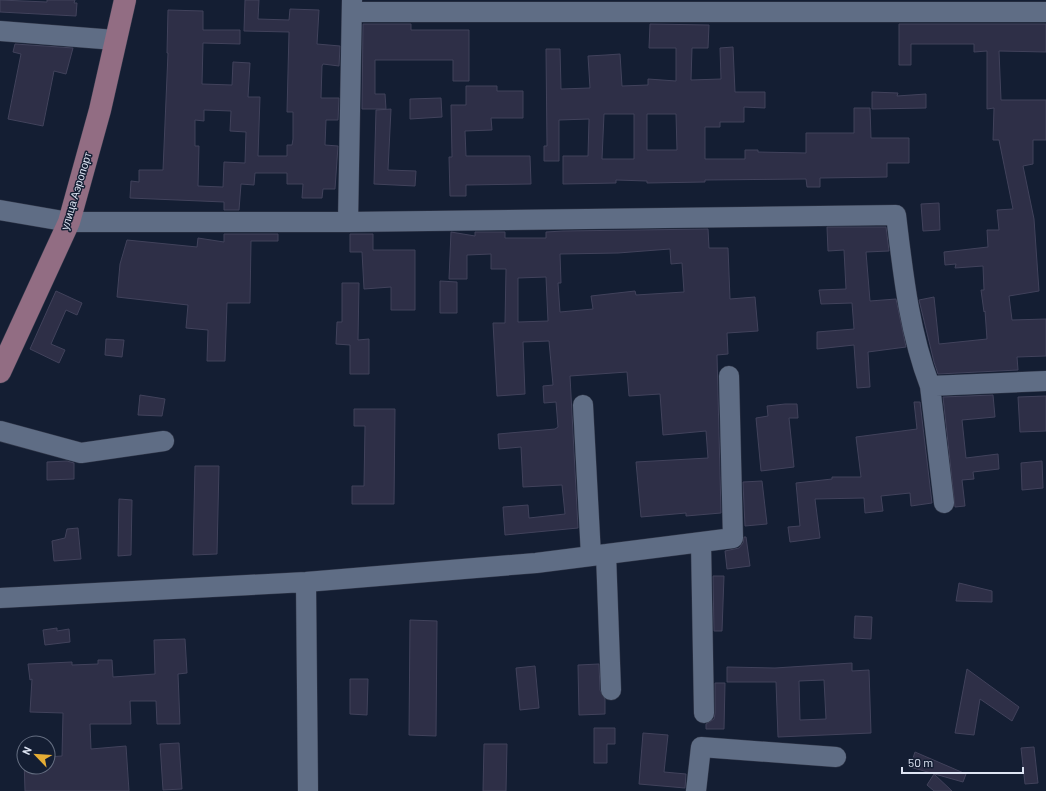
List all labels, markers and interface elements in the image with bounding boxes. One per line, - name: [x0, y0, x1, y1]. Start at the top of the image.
- street label: улица Аэропорт: [57, 150, 94, 231]
- north arrow: [16, 735, 56, 775]
- text: N: [19, 744, 34, 757]
- scale bar: [902, 749, 1023, 775]
- text: 50 m: [908, 755, 933, 769]

